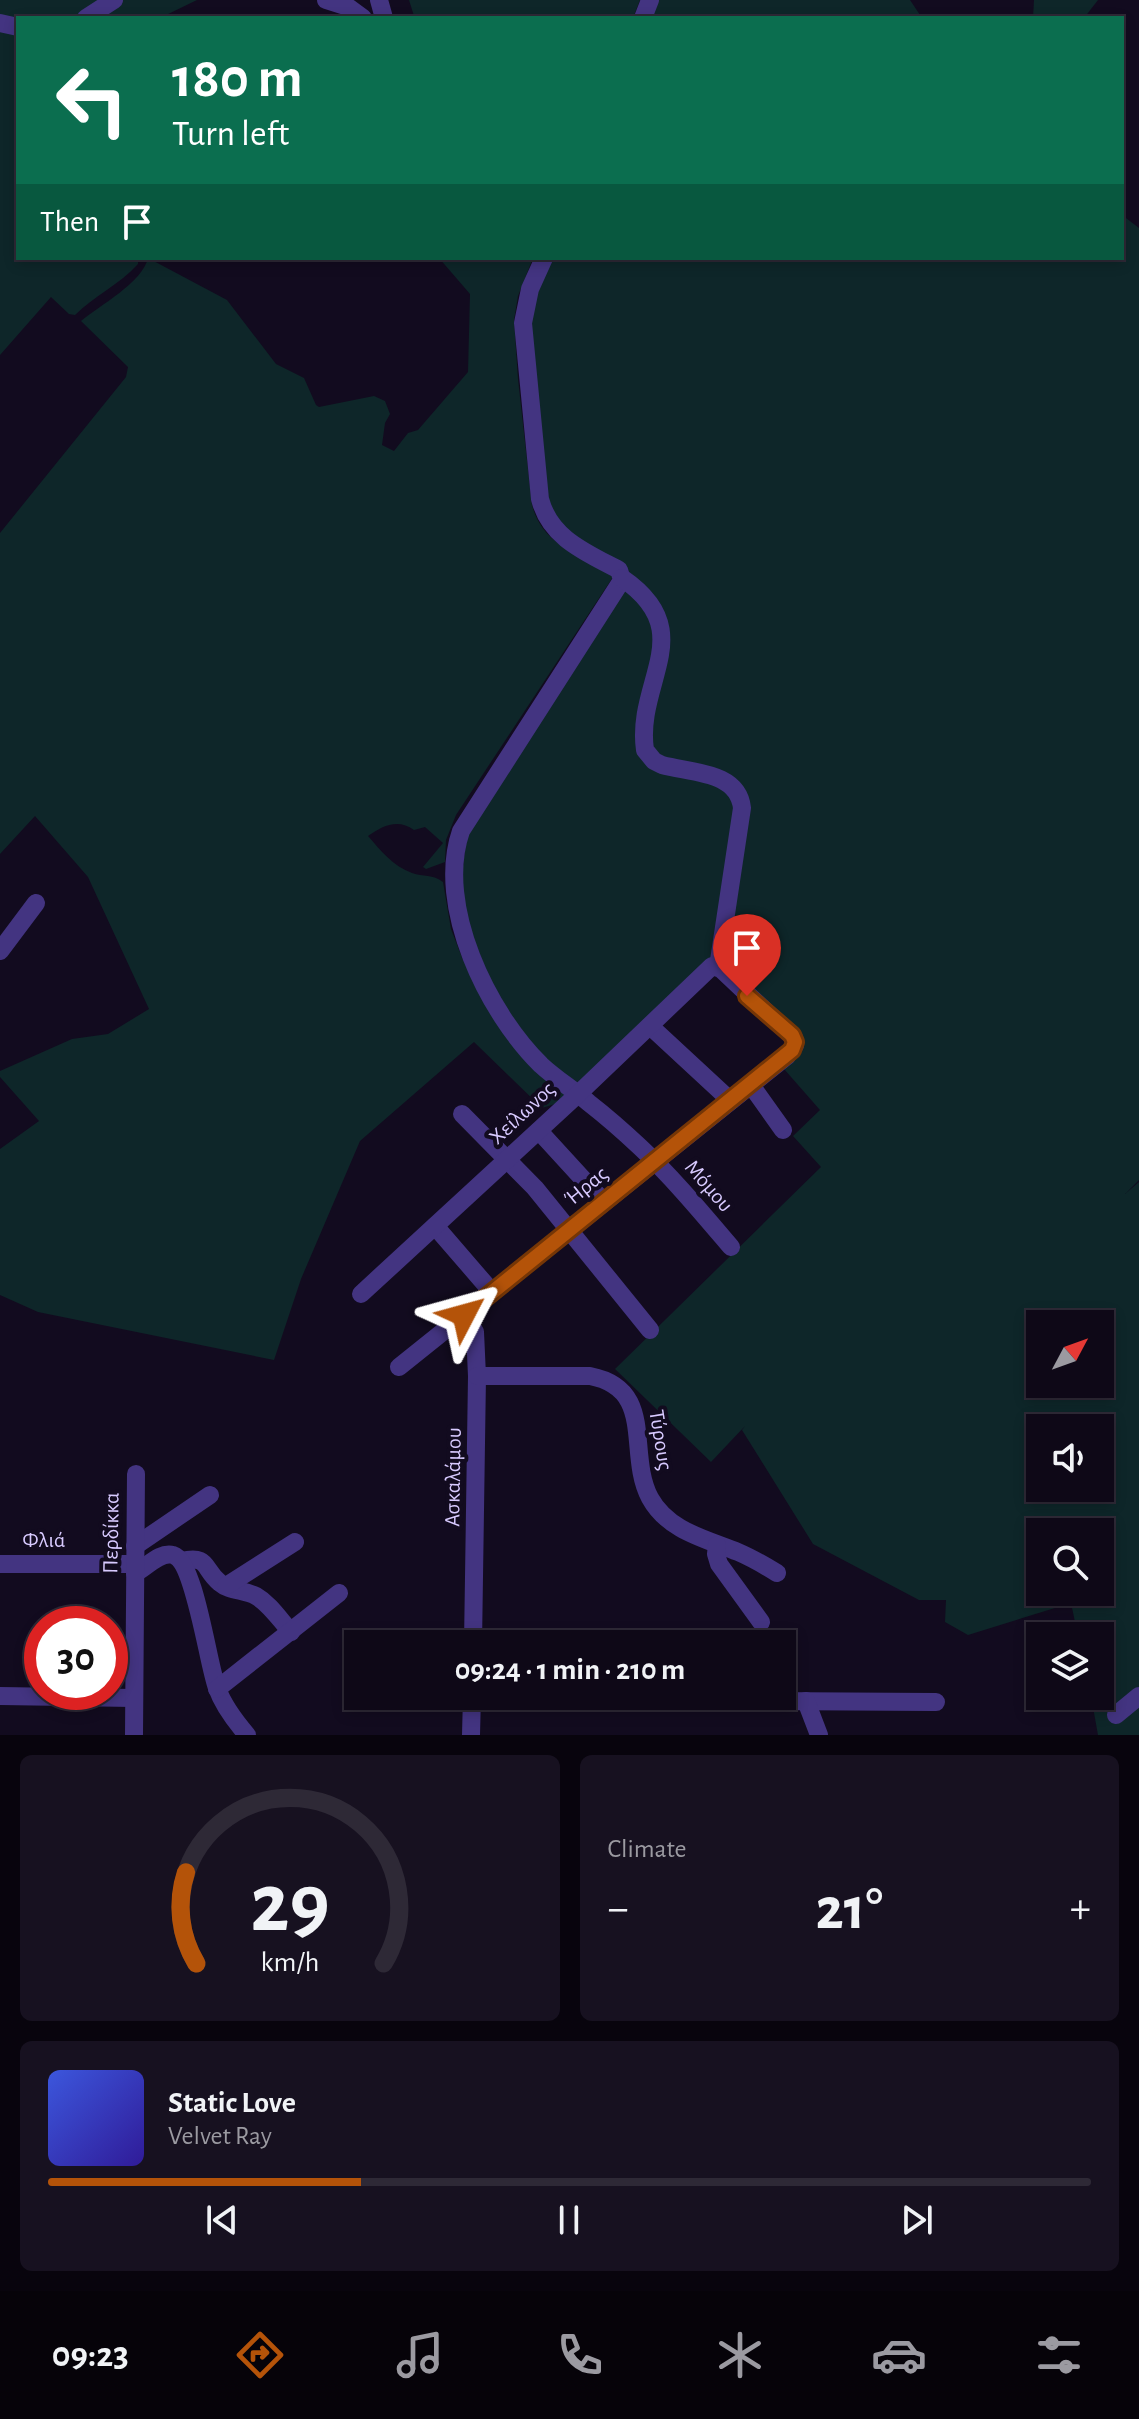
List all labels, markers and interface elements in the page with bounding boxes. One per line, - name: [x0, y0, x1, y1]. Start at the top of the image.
- icon: left: [40, 48, 144, 152]
- text: 180 m: [172, 51, 303, 107]
- text: Turn left: [172, 116, 289, 152]
- icon: arrive: [115, 200, 159, 244]
- text: Then: [40, 207, 99, 237]
- pin: [713, 914, 781, 996]
- icon: arrive: [725, 926, 769, 970]
- street label: Χείλωνος: [485, 1078, 559, 1148]
- street label: Μόμου: [681, 1156, 737, 1216]
- street label: Ήρας: [560, 1162, 612, 1210]
- position arrow: [422, 1273, 506, 1357]
- north arrow: [1026, 1310, 1114, 1398]
- map controls: [1026, 1310, 1114, 1710]
- street label: Τύρους: [645, 1408, 677, 1472]
- button: sound: [1026, 1414, 1114, 1502]
- street label: Ασκαλάμου: [441, 1427, 465, 1527]
- street label: Περδίκκα: [99, 1492, 123, 1574]
- button: search: [1026, 1518, 1114, 1606]
- street label: Φλιά: [22, 1529, 66, 1551]
- speed limit sign: 30: [24, 1606, 128, 1710]
- button: layers: [1026, 1622, 1114, 1710]
- text: 09:24 · 1 min · 210 m: [455, 1655, 685, 1685]
- text: Climate: [608, 1836, 686, 1862]
- text: 29: [250, 1863, 329, 1947]
- text: 21°: [816, 1880, 883, 1940]
- text: −: [608, 1887, 629, 1931]
- text: +: [1070, 1887, 1091, 1931]
- text: km/h: [260, 1948, 319, 1977]
- text: Static Love: [168, 2088, 296, 2118]
- text: Velvet Ray: [168, 2123, 272, 2149]
- icon: previous: [200, 2198, 244, 2242]
- icon: pause: [547, 2198, 591, 2242]
- icon: next: [895, 2198, 939, 2242]
- icon: directions: [232, 2327, 288, 2383]
- icon: music: [392, 2327, 448, 2383]
- icon: phone: [552, 2327, 608, 2383]
- icon: climate: [712, 2327, 768, 2383]
- icon: car: [871, 2327, 927, 2383]
- icon: filters: [1031, 2327, 1087, 2383]
- text: 09:23: [52, 2337, 129, 2373]

